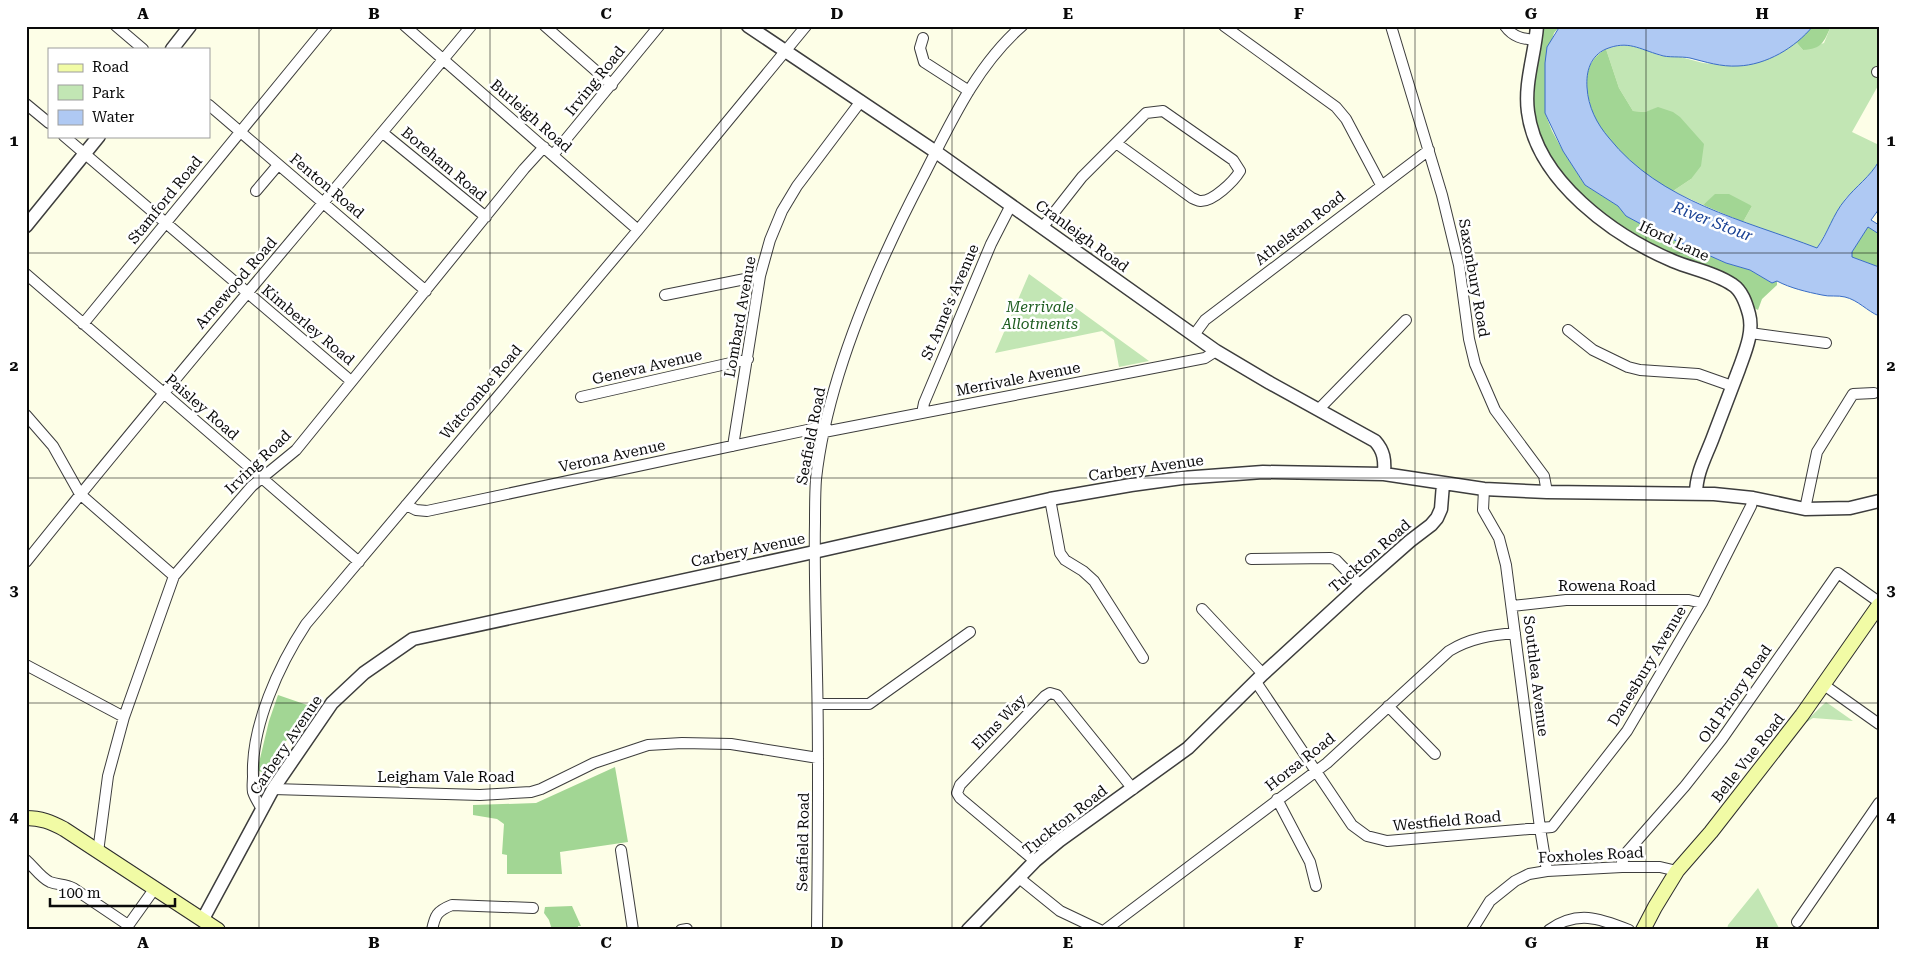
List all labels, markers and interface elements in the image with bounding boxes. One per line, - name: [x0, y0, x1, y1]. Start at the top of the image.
- text: A: [137, 4, 149, 23]
- text: B: [368, 4, 380, 23]
- text: C: [600, 4, 612, 23]
- text: D: [831, 4, 844, 23]
- text: E: [1063, 4, 1073, 23]
- text: F: [1294, 4, 1304, 23]
- text: G: [1525, 4, 1538, 23]
- text: H: [1755, 4, 1769, 23]
- street label: Irving Road: [561, 42, 629, 119]
- legend: [48, 48, 210, 138]
- text: Road: [92, 58, 129, 76]
- street label: Burleigh Road: [487, 76, 576, 156]
- text: Park: [92, 84, 126, 102]
- text: Water: [92, 108, 134, 126]
- street label: Boreham Road: [398, 123, 491, 205]
- text: 1: [10, 131, 19, 150]
- text: 1: [1887, 131, 1896, 150]
- street label: Fenton Road: [286, 150, 368, 222]
- street label: Stamford Road: [124, 152, 206, 248]
- street label: Athelstan Road: [1251, 187, 1349, 269]
- street label: Cranleigh Road: [1032, 196, 1132, 276]
- water label: River Stour: [1669, 197, 1756, 246]
- street label: Saxonbury Road: [1455, 217, 1493, 339]
- street label: Iford Lane: [1636, 217, 1712, 265]
- street label: Arnewood Road: [191, 233, 281, 332]
- street label: St Anne's Avenue: [917, 241, 983, 363]
- street label: Lombard Avenue: [720, 255, 760, 379]
- street label: Kimberley Road: [258, 281, 358, 369]
- park label: Merrivale Allotments: [1001, 298, 1078, 333]
- street label: Watcombe Road: [436, 341, 526, 443]
- street label: Geneva Avenue: [590, 346, 704, 388]
- text: 2: [10, 356, 19, 375]
- text: 2: [1887, 356, 1896, 375]
- street label: Merrivale Avenue: [954, 358, 1082, 400]
- street label: Paisley Road: [162, 370, 243, 444]
- street label: Seafield Road: [793, 385, 829, 486]
- street label: Irving Road: [221, 426, 295, 498]
- street label: Verona Avenue: [557, 436, 667, 476]
- street label: Carbery Avenue: [1087, 451, 1205, 485]
- street label: Tuckton Road: [1326, 515, 1415, 596]
- street label: Carbery Avenue: [689, 529, 807, 571]
- street label: Rowena Road: [1558, 577, 1656, 595]
- text: 3: [10, 581, 19, 600]
- text: 3: [1887, 581, 1896, 600]
- street label: Danesbury Avenue: [1604, 603, 1690, 729]
- street label: Southlea Avenue: [1520, 615, 1552, 737]
- street label: Old Priory Road: [1694, 641, 1776, 747]
- street label: Elms Way: [968, 690, 1030, 753]
- street label: Carbery Avenue: [246, 692, 326, 798]
- street label: Belle Vue Road: [1708, 710, 1789, 806]
- street label: Horsa Road: [1262, 729, 1339, 795]
- street label: Leigham Vale Road: [377, 768, 515, 786]
- street label: Tuckton Road: [1019, 781, 1111, 859]
- street label: Seafield Road: [793, 792, 813, 892]
- text: 4: [10, 807, 19, 826]
- street label: Westfield Road: [1392, 807, 1502, 835]
- text: 4: [1887, 807, 1896, 826]
- street label: Foxholes Road: [1538, 843, 1645, 867]
- scale bar: [50, 876, 175, 908]
- text: 100 m: [58, 884, 101, 902]
- text: A: [137, 933, 149, 952]
- text: B: [368, 933, 380, 952]
- text: C: [600, 933, 612, 952]
- text: D: [831, 933, 844, 952]
- text: E: [1063, 933, 1073, 952]
- text: F: [1294, 933, 1304, 952]
- text: G: [1525, 933, 1538, 952]
- text: H: [1755, 933, 1769, 952]

